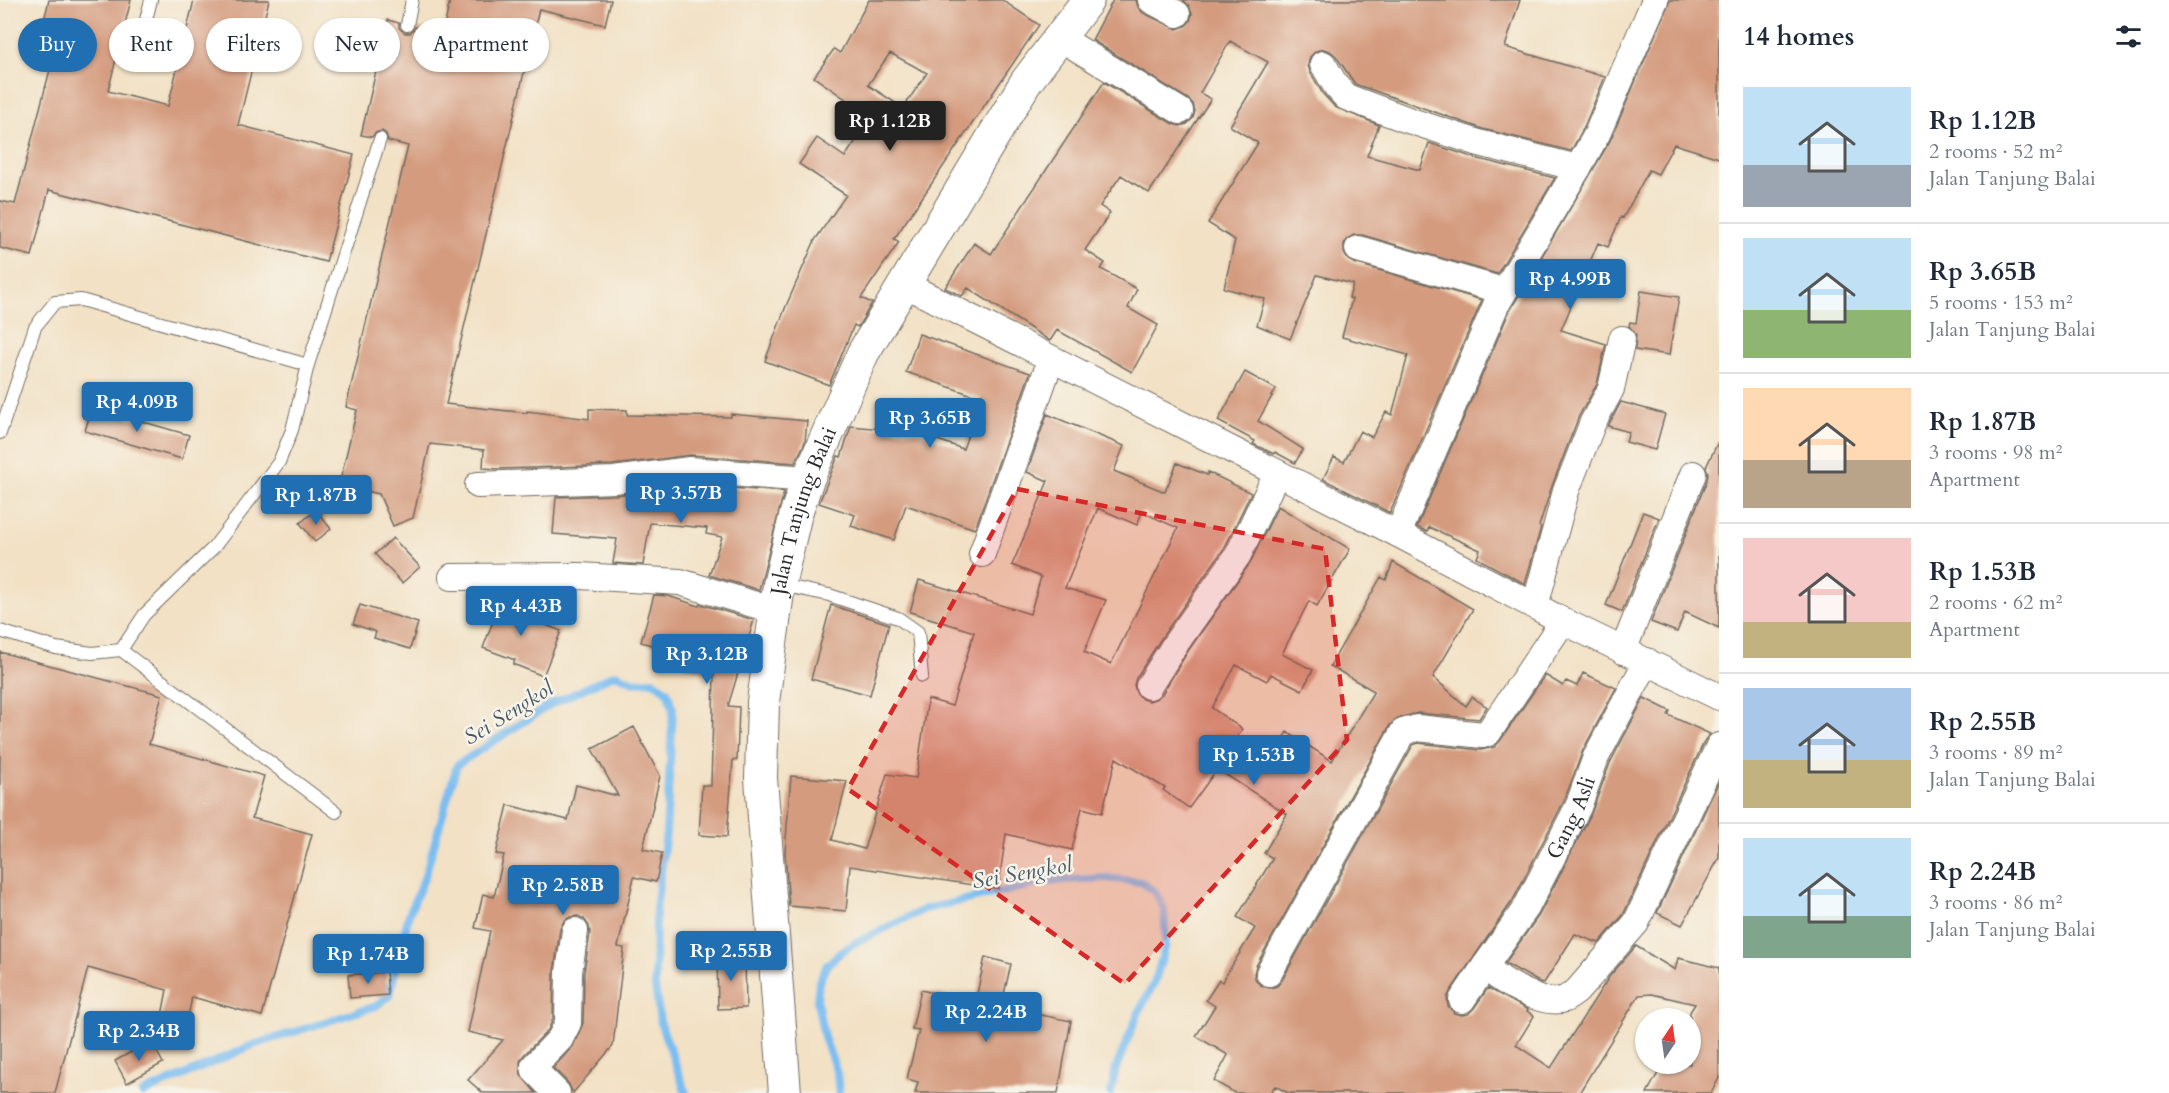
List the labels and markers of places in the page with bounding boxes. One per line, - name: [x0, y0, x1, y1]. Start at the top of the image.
- pin: Rp 1.12B: [828, 101, 952, 152]
- pin: Rp 4.99B: [1508, 259, 1632, 310]
- pin: Rp 4.09B: [75, 382, 199, 433]
- pin: Rp 3.65B: [868, 398, 992, 449]
- pin: Rp 3.57B: [619, 473, 743, 524]
- pin: Rp 1.87B: [254, 475, 378, 526]
- pin: Rp 4.43B: [459, 586, 583, 637]
- pin: Rp 3.12B: [645, 634, 769, 685]
- pin: Rp 1.53B: [1192, 735, 1316, 786]
- pin: Rp 2.58B: [501, 865, 625, 916]
- pin: Rp 2.55B: [669, 931, 793, 982]
- pin: Rp 1.74B: [306, 934, 430, 985]
- pin: Rp 2.24B: [924, 992, 1048, 1043]
- pin: Rp 2.34B: [77, 1011, 201, 1062]

